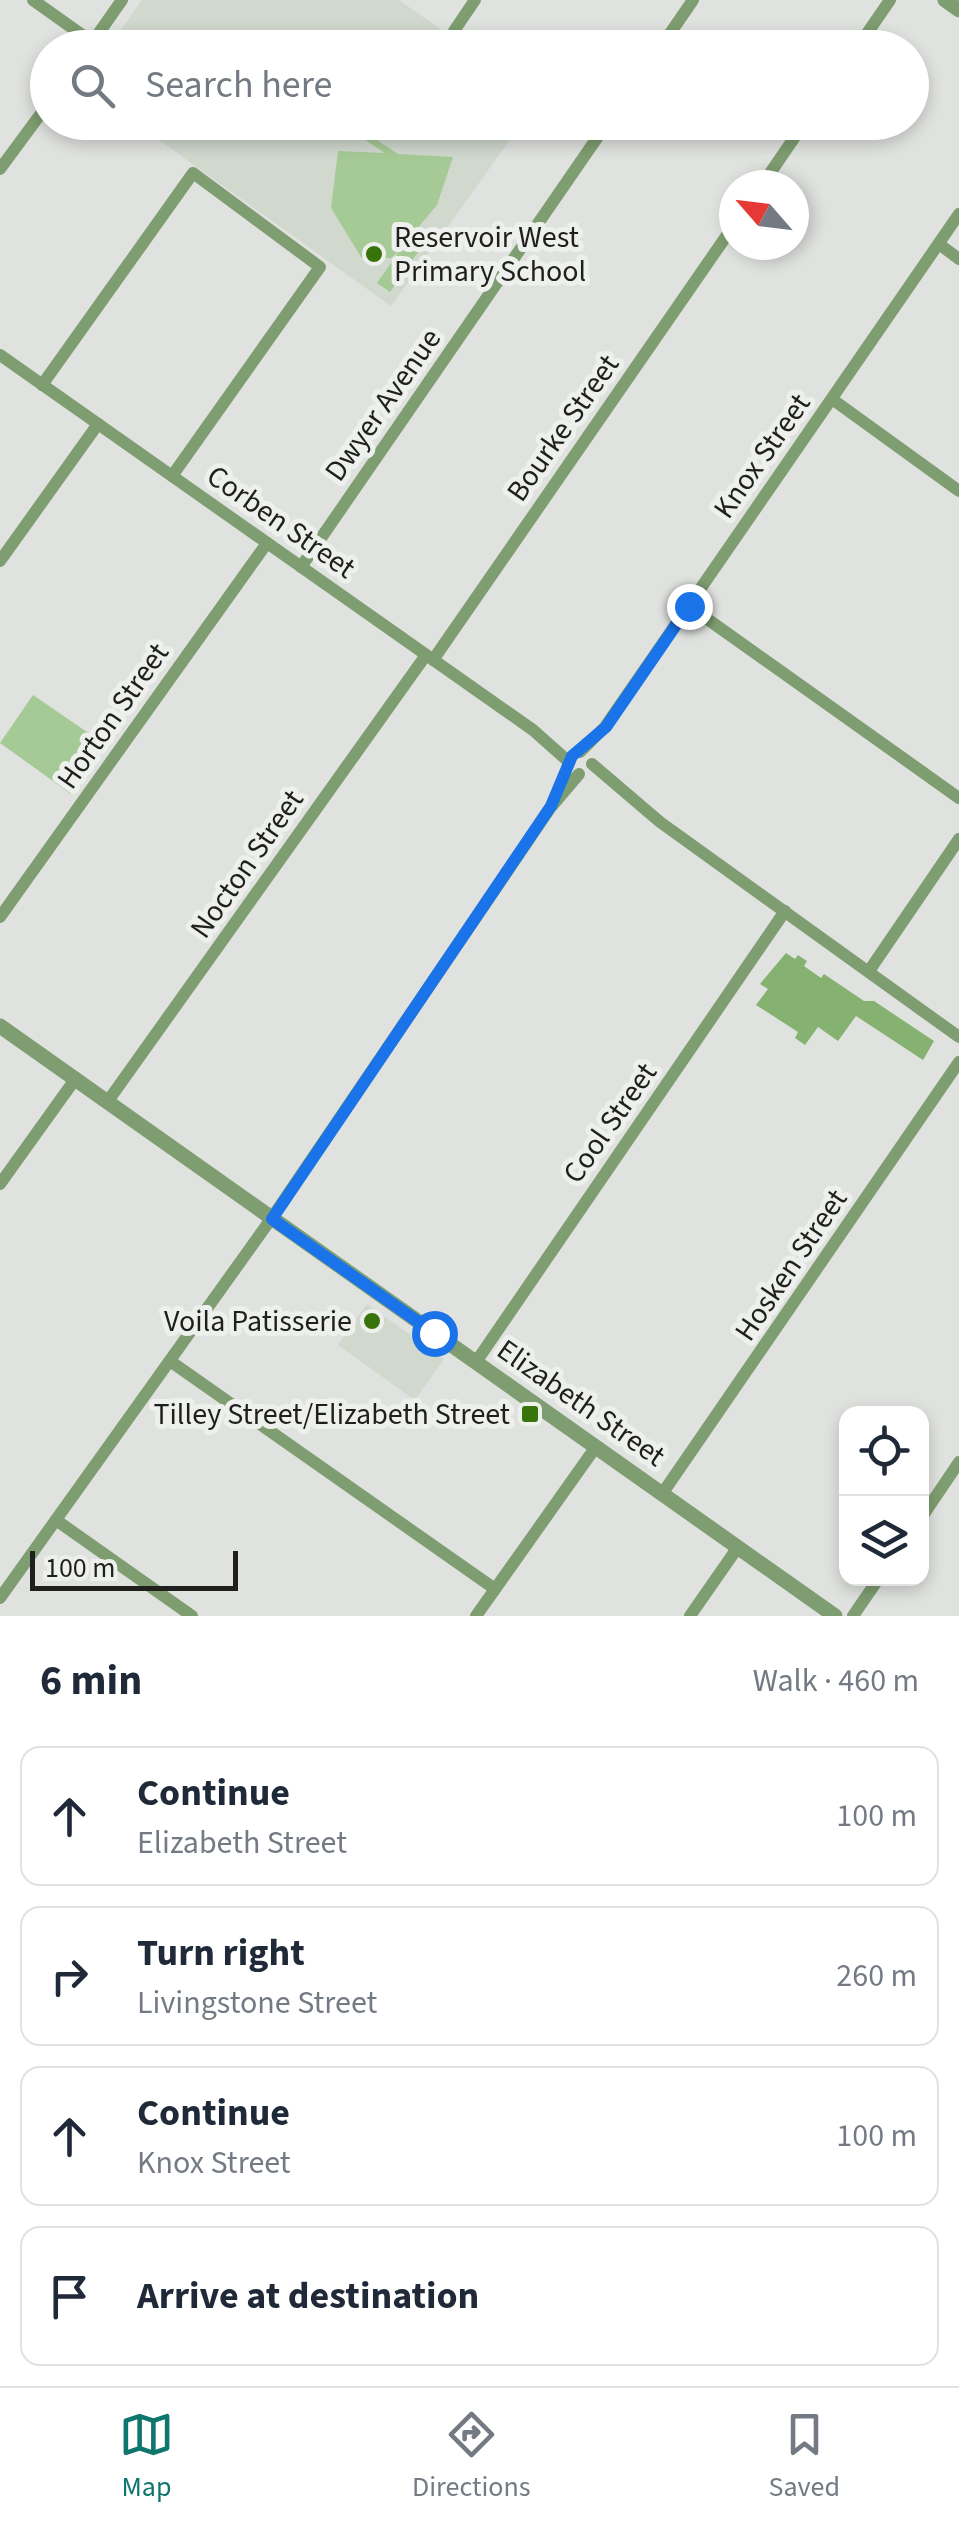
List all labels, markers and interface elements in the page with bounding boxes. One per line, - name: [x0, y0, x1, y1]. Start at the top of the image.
- search box: [30, 30, 929, 140]
- icon: search: [65, 58, 120, 113]
- text: Search here: [145, 58, 332, 112]
- north arrow: [719, 170, 809, 260]
- place label: Reservoir West Primary School: [394, 216, 586, 293]
- marker: Reservoir West Primary School: [363, 243, 385, 265]
- street label: Dwyer Avenue: [314, 320, 452, 490]
- street label: Bourke Street: [496, 346, 630, 510]
- street label: Knox Street: [703, 385, 821, 527]
- street label: Corben Street: [198, 455, 364, 589]
- route end: [667, 584, 713, 630]
- street label: Horton Street: [47, 634, 179, 798]
- street label: Nocton Street: [180, 781, 314, 947]
- street label: Cool Street: [553, 1054, 667, 1192]
- street label: Hosken Street: [724, 1180, 858, 1350]
- place label: Voila Patisserie: [164, 1300, 352, 1343]
- marker: Voila Patisserie: [361, 1310, 383, 1332]
- route start: [412, 1311, 458, 1357]
- street label: Elizabeth Street: [488, 1329, 674, 1477]
- place label: Tilley Street/Elizabeth Street: [153, 1393, 510, 1436]
- marker: Tilley Street/Elizabeth Street: [519, 1403, 541, 1425]
- map controls: [839, 1406, 929, 1586]
- button: locate: [839, 1406, 929, 1496]
- button: layers: [839, 1496, 929, 1586]
- scale bar: [30, 1546, 238, 1590]
- text: 100 m: [45, 1548, 116, 1588]
- text: 6 min: [40, 1651, 142, 1711]
- text: Walk · 460 m: [753, 1658, 919, 1704]
- text: Continue: [137, 1766, 290, 1820]
- icon: ahead: [42, 1789, 97, 1844]
- text: 100 m: [836, 1793, 917, 1839]
- text: Elizabeth Street: [137, 1820, 347, 1866]
- text: Turn right: [137, 1926, 305, 1980]
- icon: right: [42, 1949, 97, 2004]
- text: 260 m: [836, 1953, 917, 1999]
- text: Livingstone Street: [137, 1980, 377, 2026]
- text: Continue: [137, 2086, 290, 2140]
- icon: ahead: [42, 2109, 97, 2164]
- text: 100 m: [836, 2113, 917, 2159]
- text: Knox Street: [137, 2140, 291, 2186]
- icon: arrive: [42, 2269, 97, 2324]
- text: Arrive at destination: [137, 2269, 479, 2323]
- tab: Map: [119, 2407, 174, 2507]
- tab: Directions: [412, 2407, 531, 2507]
- tab: Saved: [769, 2407, 840, 2507]

